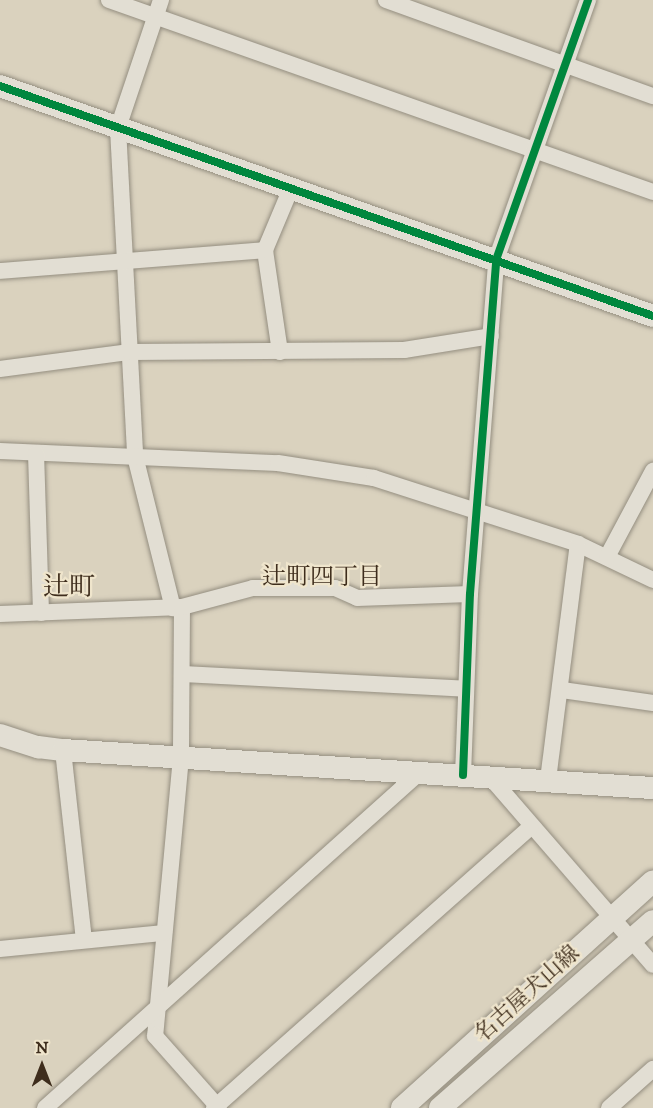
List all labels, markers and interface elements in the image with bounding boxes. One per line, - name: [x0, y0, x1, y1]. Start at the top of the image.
- district label: 辻町四丁目: [262, 564, 382, 592]
- district label: 辻町: [43, 572, 95, 604]
- street label: 名古屋犬山線: [469, 940, 585, 1048]
- north arrow: [12, 1036, 72, 1096]
- text: N: [35, 1038, 49, 1058]

